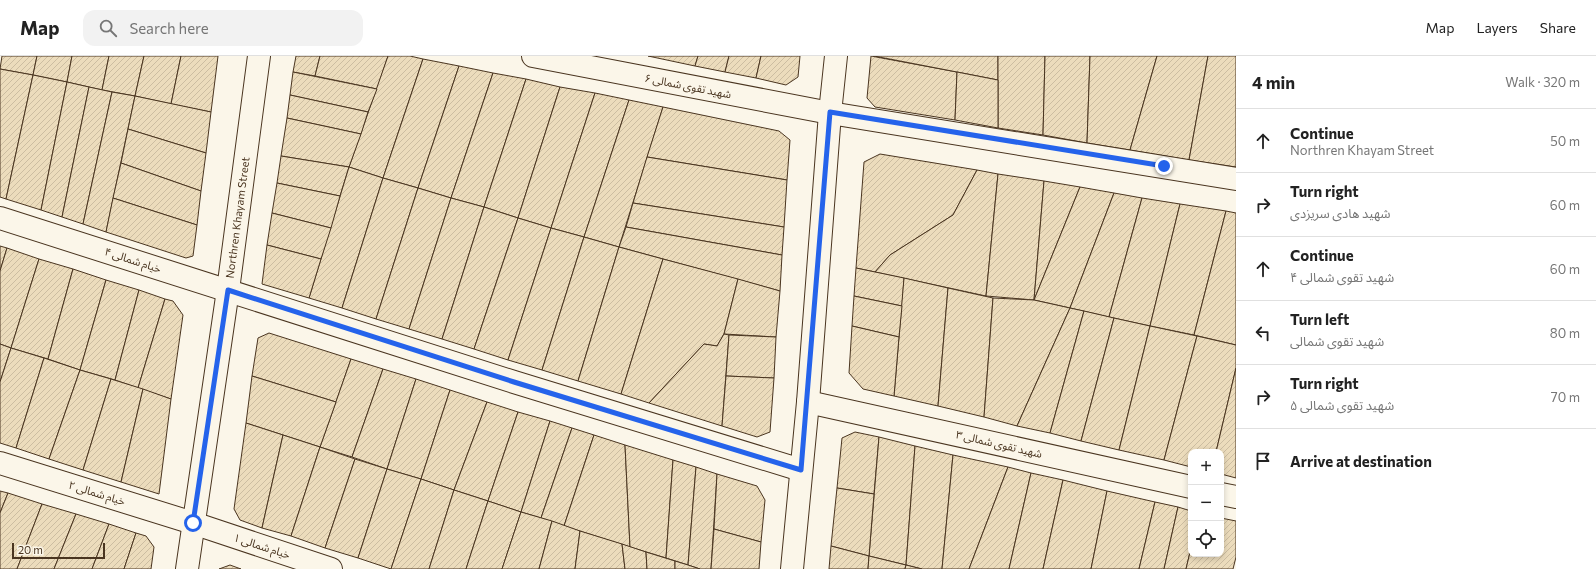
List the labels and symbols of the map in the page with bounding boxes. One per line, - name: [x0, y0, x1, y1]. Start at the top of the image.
- street label: شهید تقوی شمالی ۶: [643, 71, 733, 101]
- street label: Northren Khayam Street: [223, 156, 252, 279]
- route end: [1155, 157, 1173, 175]
- street label: خیام شمالی ۴: [103, 244, 164, 277]
- street label: شهید تقوی شمالی ۳: [954, 427, 1044, 461]
- street label: خیام شمالی ۲: [67, 478, 128, 509]
- route start: [184, 514, 202, 532]
- street label: خیام شمالی ۱: [232, 530, 293, 563]
- scale bar: [12, 541, 105, 560]

